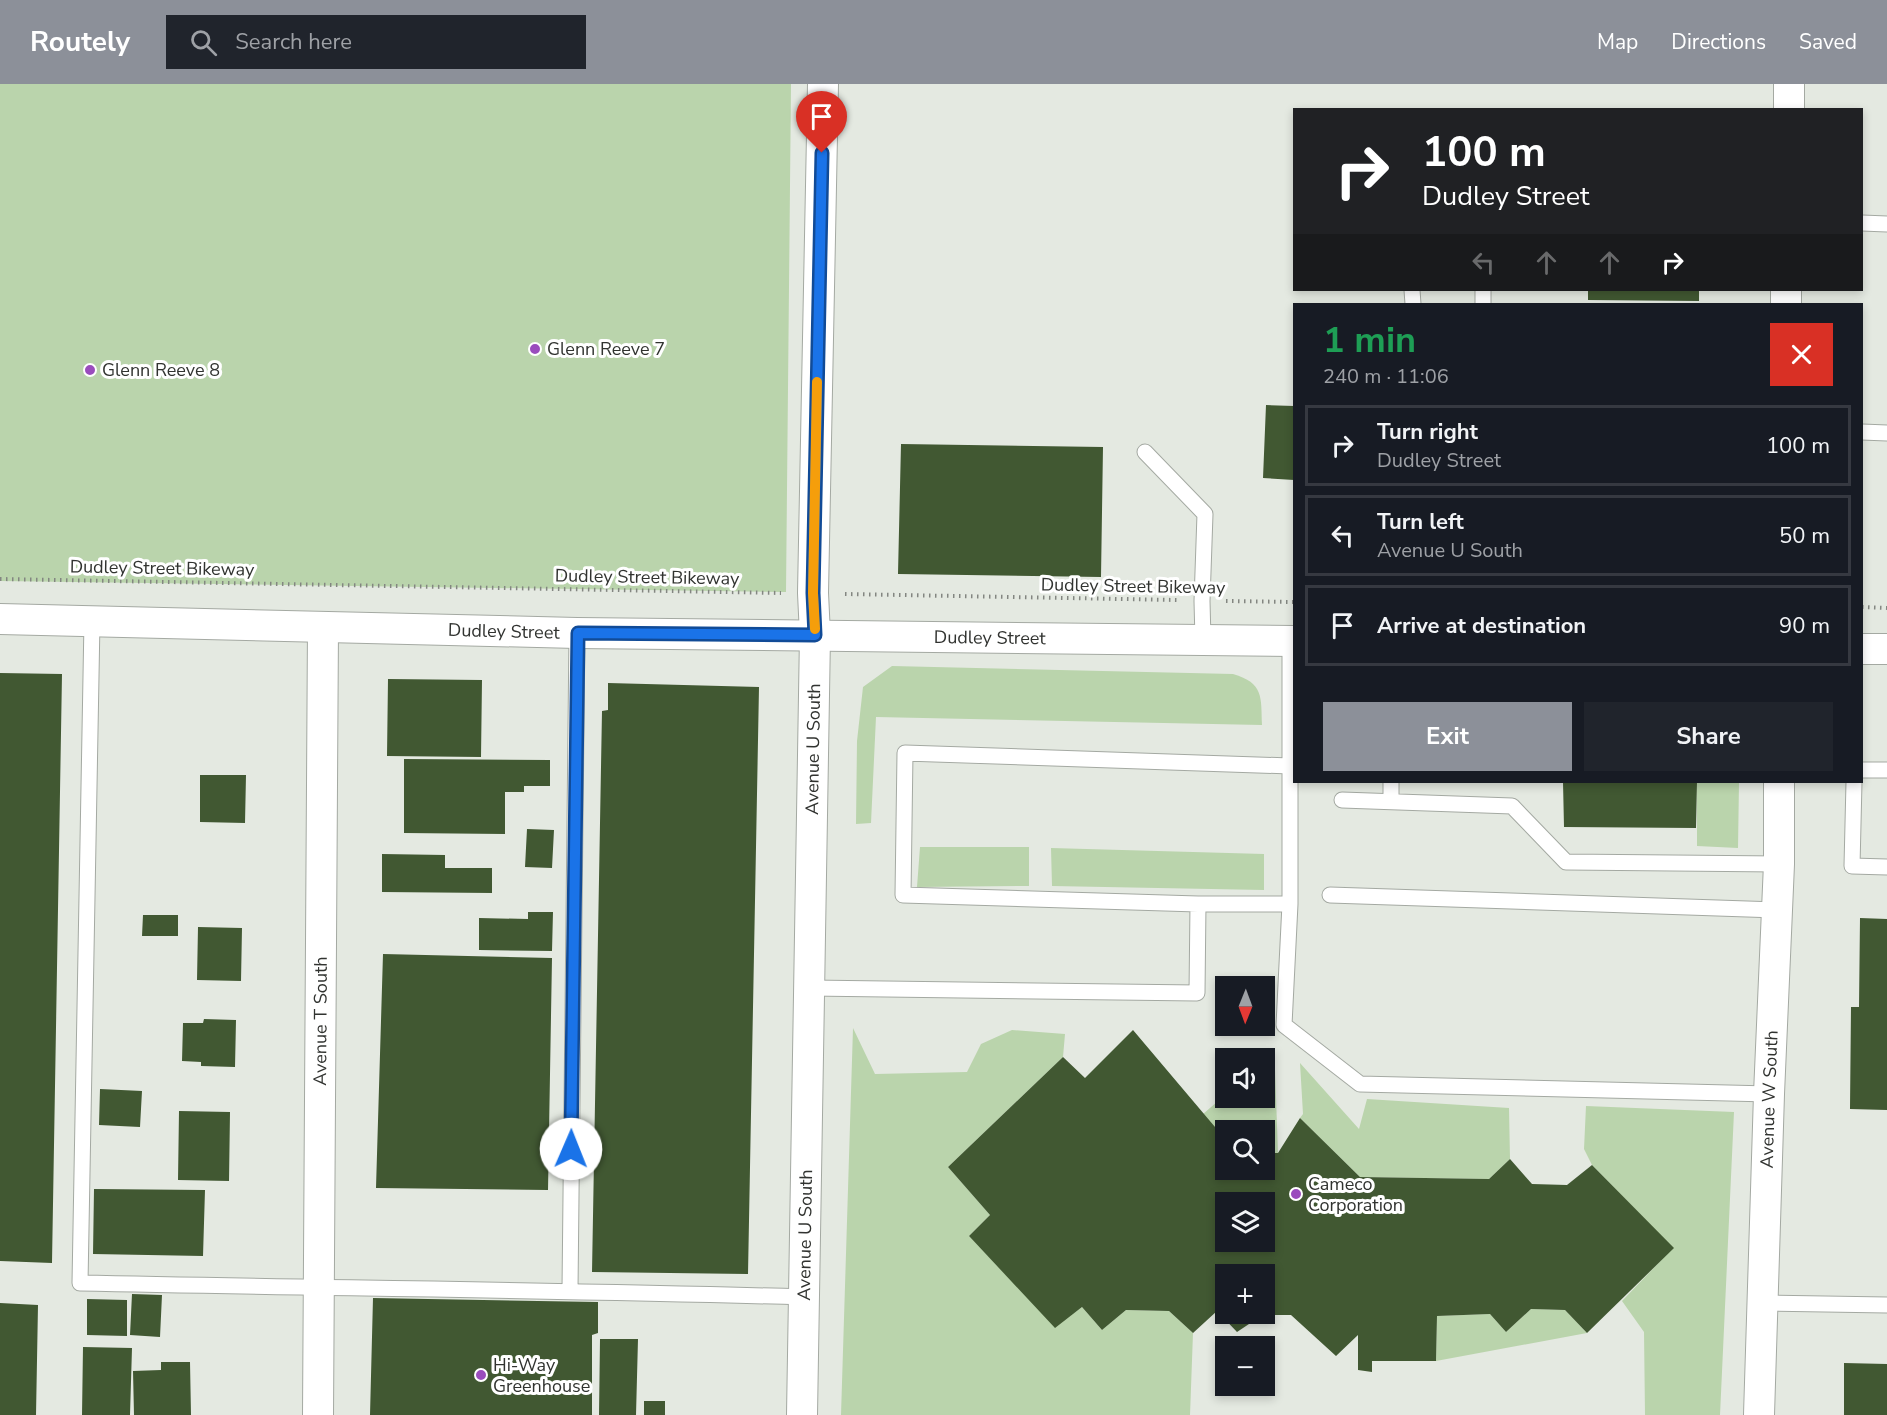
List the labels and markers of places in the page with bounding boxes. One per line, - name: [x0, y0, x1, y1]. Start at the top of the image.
- pin: [796, 91, 847, 153]
- place label: Glenn Reeve 7: [547, 337, 665, 361]
- marker: Glenn Reeve 7: [528, 342, 542, 356]
- place label: Glenn Reeve 8: [102, 358, 220, 382]
- marker: Glenn Reeve 8: [83, 363, 97, 377]
- place label: Cameco Corporation: [1308, 1172, 1403, 1217]
- marker: Cameco Corporation: [1289, 1187, 1303, 1201]
- place label: Hi-Way Greenhouse: [493, 1353, 590, 1398]
- marker: Hi-Way Greenhouse: [474, 1368, 488, 1382]

